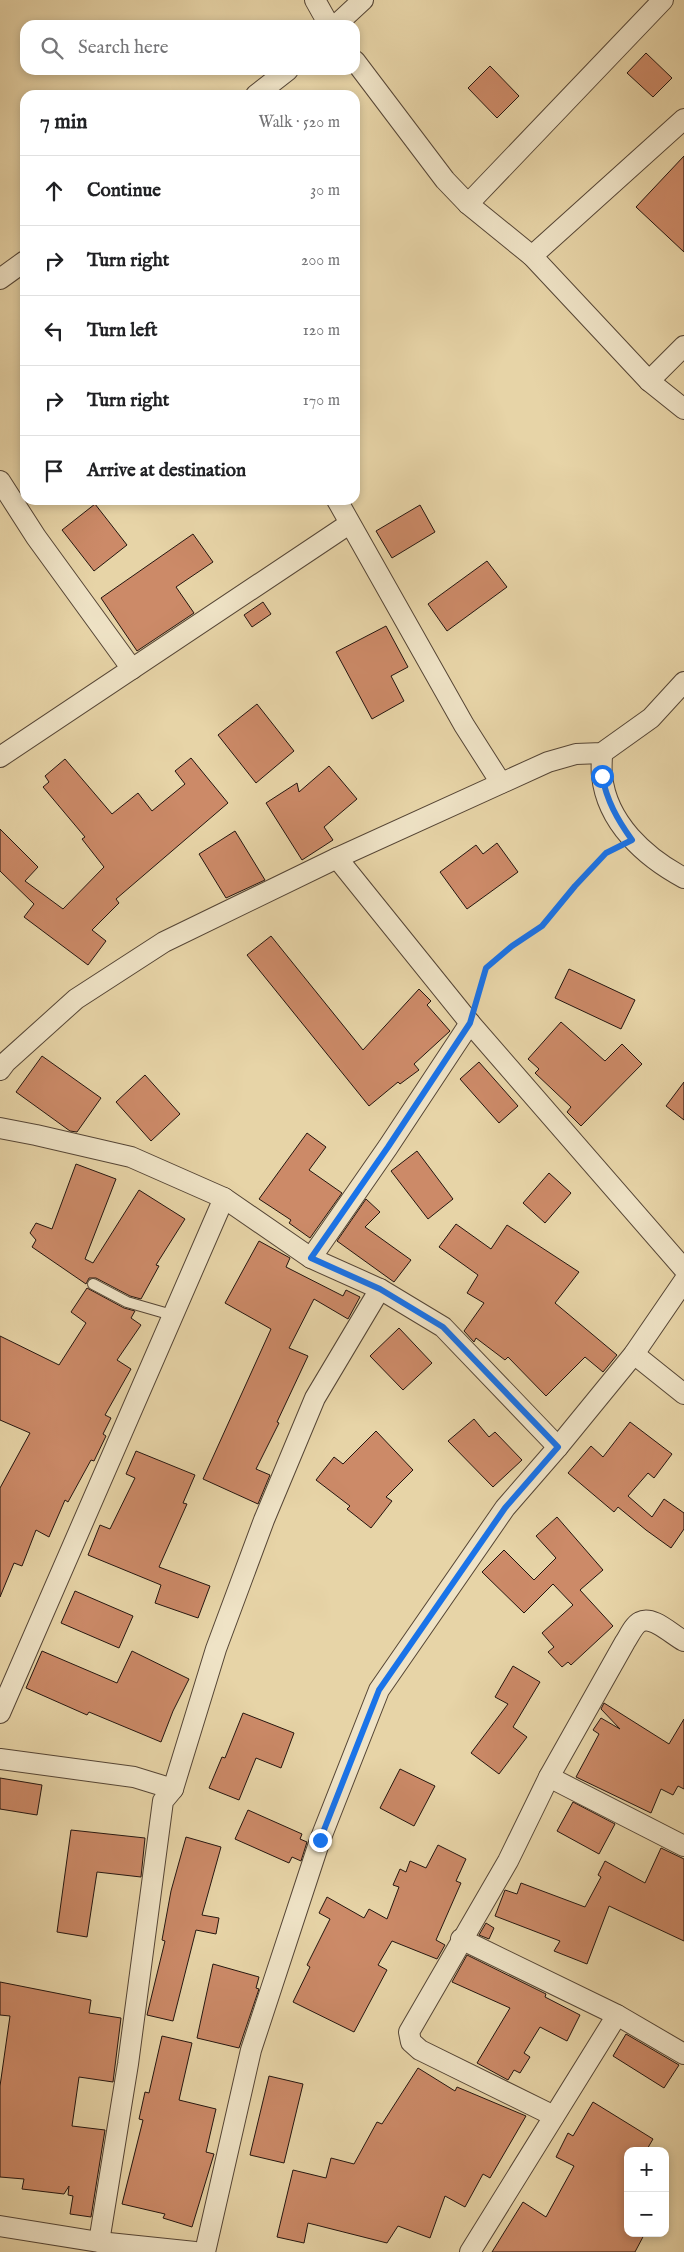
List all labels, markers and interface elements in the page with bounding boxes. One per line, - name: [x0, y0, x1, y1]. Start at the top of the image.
- search box: [20, 20, 360, 75]
- icon: search: [38, 34, 66, 62]
- text: Search here: [78, 36, 169, 60]
- text: 7 min: [40, 109, 87, 136]
- text: Walk · 520 m: [258, 113, 340, 133]
- icon: ahead: [40, 177, 68, 205]
- text: Continue: [87, 179, 161, 203]
- text: 30 m: [310, 181, 340, 201]
- icon: right: [40, 247, 68, 275]
- text: Turn right: [87, 249, 169, 273]
- text: 200 m: [301, 251, 340, 271]
- icon: left: [40, 317, 68, 345]
- text: Turn left: [87, 319, 158, 343]
- text: 120 m: [303, 321, 340, 341]
- icon: right: [40, 387, 68, 415]
- text: Turn right: [87, 389, 169, 413]
- text: 170 m: [303, 391, 340, 411]
- icon: arrive: [40, 457, 68, 485]
- text: Arrive at destination: [87, 459, 246, 483]
- route start: [591, 765, 614, 788]
- route end: [309, 1829, 332, 1852]
- map controls: [624, 2147, 669, 2237]
- button: +: [624, 2147, 669, 2192]
- button: −: [624, 2192, 669, 2237]

